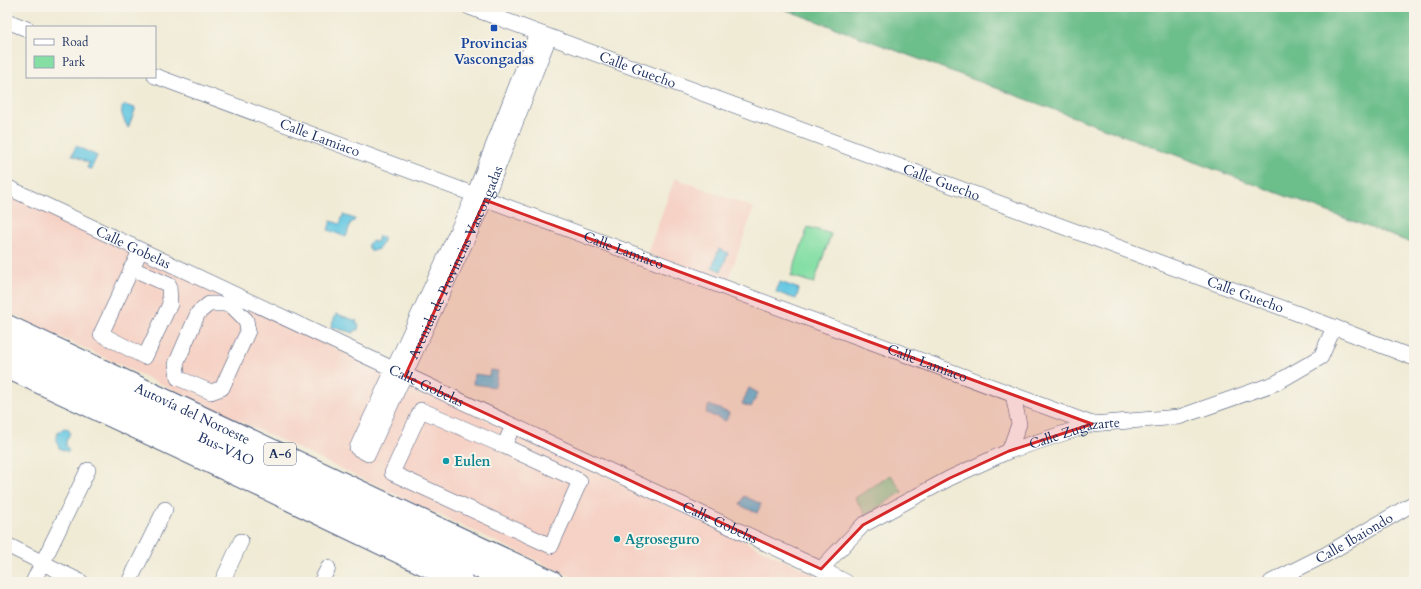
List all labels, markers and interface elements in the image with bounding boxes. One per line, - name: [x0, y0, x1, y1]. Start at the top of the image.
- marker: Provincias Vascongadas: [489, 23, 499, 33]
- legend: [26, 26, 156, 78]
- text: Road: [62, 34, 89, 50]
- place label: Provincias Vascongadas: [454, 34, 534, 69]
- street label: Calle Guecho: [597, 47, 679, 93]
- text: Park: [62, 54, 86, 70]
- street label: Calle Lamiaco: [277, 114, 363, 161]
- street label: Calle Guecho: [900, 159, 983, 205]
- street label: Avenida de Provincias Vascongadas: [404, 162, 507, 362]
- street label: Calle Gobelas: [93, 221, 174, 273]
- street label: Calle Lamiaco: [581, 226, 667, 274]
- street label: Calle Guecho: [1204, 271, 1287, 317]
- street label: Calle Lamiaco: [885, 339, 971, 387]
- street label: Calle Gobelas: [386, 360, 467, 411]
- street label: Autovía del Noroeste: [132, 378, 253, 448]
- street label: Calle Zugazarte: [1026, 412, 1121, 453]
- street label: Bus-VAO: [195, 427, 258, 470]
- road number: A-6: [264, 443, 296, 465]
- place label: Eulen: [454, 452, 490, 471]
- marker: Eulen: [441, 456, 451, 466]
- street label: Calle Gobelas: [679, 497, 761, 548]
- street label: Calle Ibaiondo: [1312, 508, 1397, 568]
- place label: Agroseguro: [625, 530, 700, 549]
- marker: Agroseguro: [612, 534, 622, 544]

